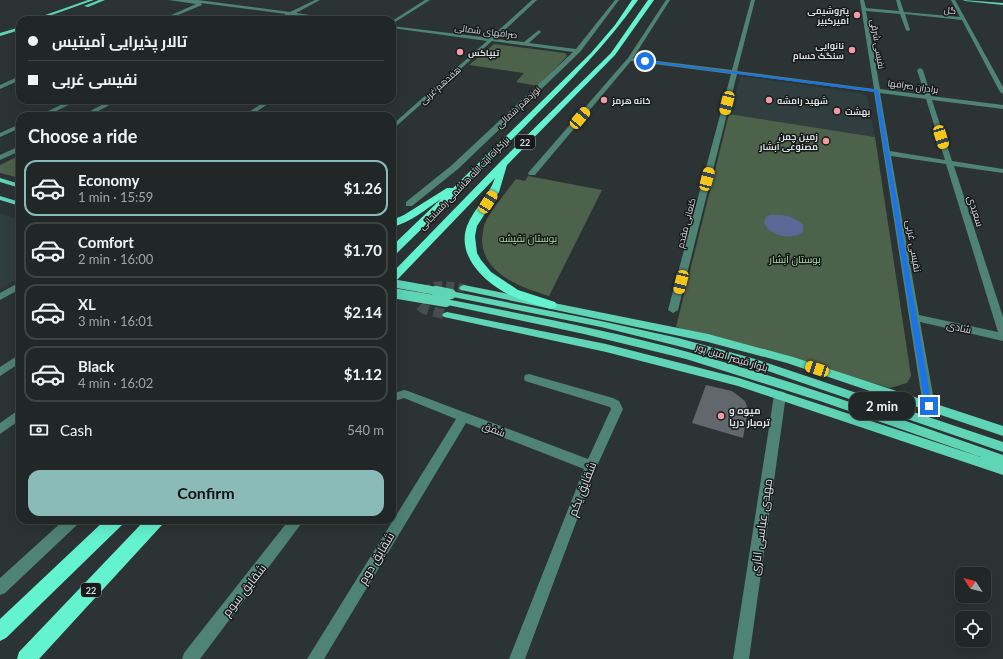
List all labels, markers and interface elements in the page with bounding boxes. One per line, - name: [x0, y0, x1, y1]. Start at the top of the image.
- street label: گل: [943, 4, 957, 16]
- place label: پتروشیمی امیرکبیر: [807, 5, 850, 27]
- marker: پتروشیمی امیرکبیر: [852, 10, 862, 20]
- street label: نفیسی شرقی: [869, 18, 887, 70]
- street label: صرافهای شمالی: [454, 22, 518, 40]
- text: تالار پذیرایی آمیتیس: [52, 32, 187, 50]
- place label: نانوایی سنگک حسام: [793, 40, 844, 62]
- marker: نانوایی سنگک حسام: [847, 45, 857, 55]
- marker: تیپاکس: [455, 47, 465, 57]
- place label: تیپاکس: [468, 47, 500, 59]
- route start: [636, 52, 654, 70]
- street label: هفدهم غربی: [417, 64, 463, 107]
- text: نفیسی غربی: [52, 70, 138, 88]
- street label: برادران صرافها: [887, 77, 939, 95]
- street label: نوزدهم شمالی: [494, 84, 543, 131]
- car: [718, 90, 736, 116]
- marker: خانه هرمز: [599, 95, 609, 105]
- place label: خانه هرمز: [611, 95, 650, 107]
- marker: شهید رامشه: [764, 95, 774, 105]
- place label: شهید رامشه: [777, 95, 828, 107]
- car: [568, 105, 592, 131]
- marker: بهشت: [832, 106, 842, 116]
- place label: بهشت: [845, 106, 871, 118]
- car: [932, 124, 950, 150]
- text: Choose a ride: [28, 125, 137, 147]
- place label: زمین چمن مصنوعی آبشار: [759, 131, 818, 153]
- street label: بزرگراه آیت الله هاشمی رفسنجانی: [417, 134, 511, 232]
- road number: 22: [515, 135, 535, 149]
- marker: زمین چمن مصنوعی آبشار: [821, 136, 831, 146]
- car: [698, 166, 716, 192]
- icon: car: [30, 170, 66, 206]
- text: Economy: [78, 171, 139, 189]
- text: $1.26: [344, 179, 382, 197]
- text: 1 min · 15:59: [78, 189, 153, 205]
- car: [477, 189, 499, 215]
- street label: سعیدی: [964, 194, 987, 228]
- street label: کنعانی مقدم: [674, 197, 699, 249]
- street label: نفیسی غربی: [903, 219, 924, 273]
- icon: car: [30, 232, 66, 268]
- park label: بوستان نقیشه: [499, 232, 557, 245]
- text: Comfort: [78, 233, 134, 251]
- text: $1.70: [344, 241, 382, 259]
- text: 2 min · 16:00: [78, 251, 153, 267]
- park label: بوستان آبشار: [768, 253, 821, 266]
- car: [672, 269, 690, 295]
- icon: car: [30, 294, 66, 330]
- text: XL: [78, 295, 96, 313]
- text: $2.14: [344, 303, 382, 321]
- text: 3 min · 16:01: [78, 313, 153, 329]
- street label: شادی: [945, 318, 973, 337]
- street label: بلوار قیصر امین پور: [693, 340, 770, 375]
- icon: car: [30, 356, 66, 392]
- text: Black: [78, 357, 114, 375]
- car: [804, 360, 830, 378]
- text: $1.12: [344, 365, 382, 383]
- text: 4 min · 16:02: [78, 375, 153, 391]
- callout: 2 min: [849, 392, 915, 420]
- route end: [920, 397, 938, 415]
- text: 2 min: [866, 398, 898, 414]
- place label: میوه و تره‌بار دریا: [729, 404, 770, 429]
- marker: میوه و تره‌بار دریا: [716, 411, 726, 421]
- icon: cash: [28, 419, 50, 441]
- street label: شفق: [480, 419, 507, 440]
- text: Cash: [60, 421, 92, 439]
- text: 540 m: [347, 422, 384, 438]
- street label: شقایق یکم: [565, 460, 600, 519]
- button: Confirm: [28, 470, 384, 516]
- street label: مهدی عباسی اناری: [747, 478, 775, 576]
- street label: شقایق دوم: [355, 529, 398, 587]
- street label: شقایق سوم: [219, 561, 270, 620]
- north arrow: [955, 567, 991, 603]
- map controls: [955, 567, 991, 647]
- road number: 22: [81, 583, 101, 597]
- button: locate: [955, 611, 991, 647]

